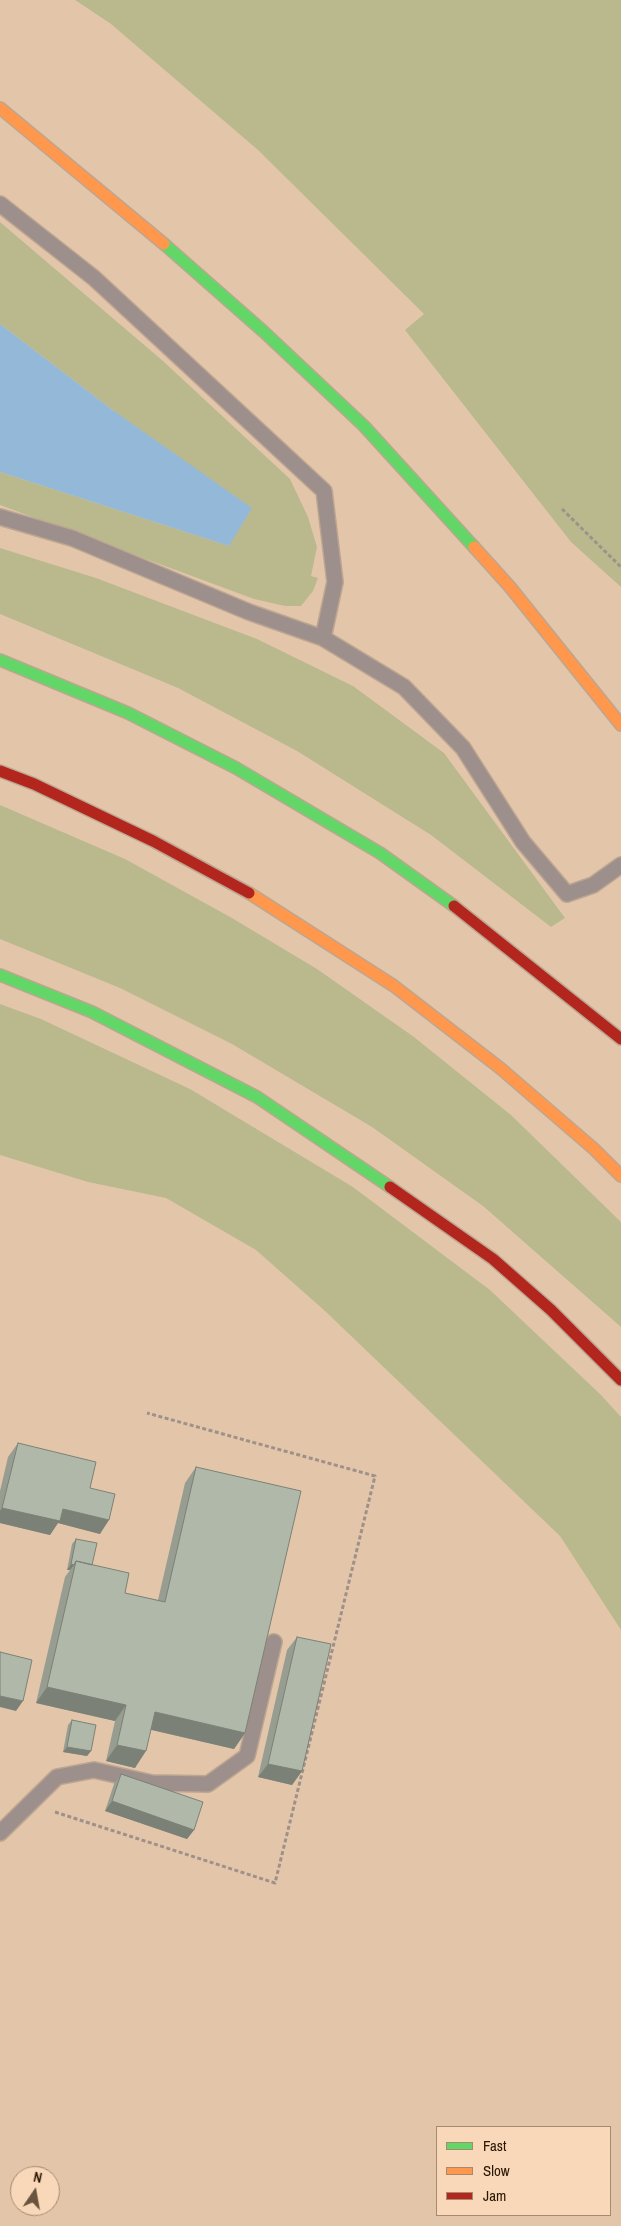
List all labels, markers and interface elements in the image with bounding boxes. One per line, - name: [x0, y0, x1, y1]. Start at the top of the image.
- legend: [436, 2126, 611, 2216]
- text: Fast: [483, 2135, 506, 2156]
- text: Slow: [483, 2160, 510, 2181]
- north arrow: [10, 2166, 60, 2216]
- text: N: [32, 2168, 44, 2187]
- text: Jam: [483, 2185, 506, 2206]

